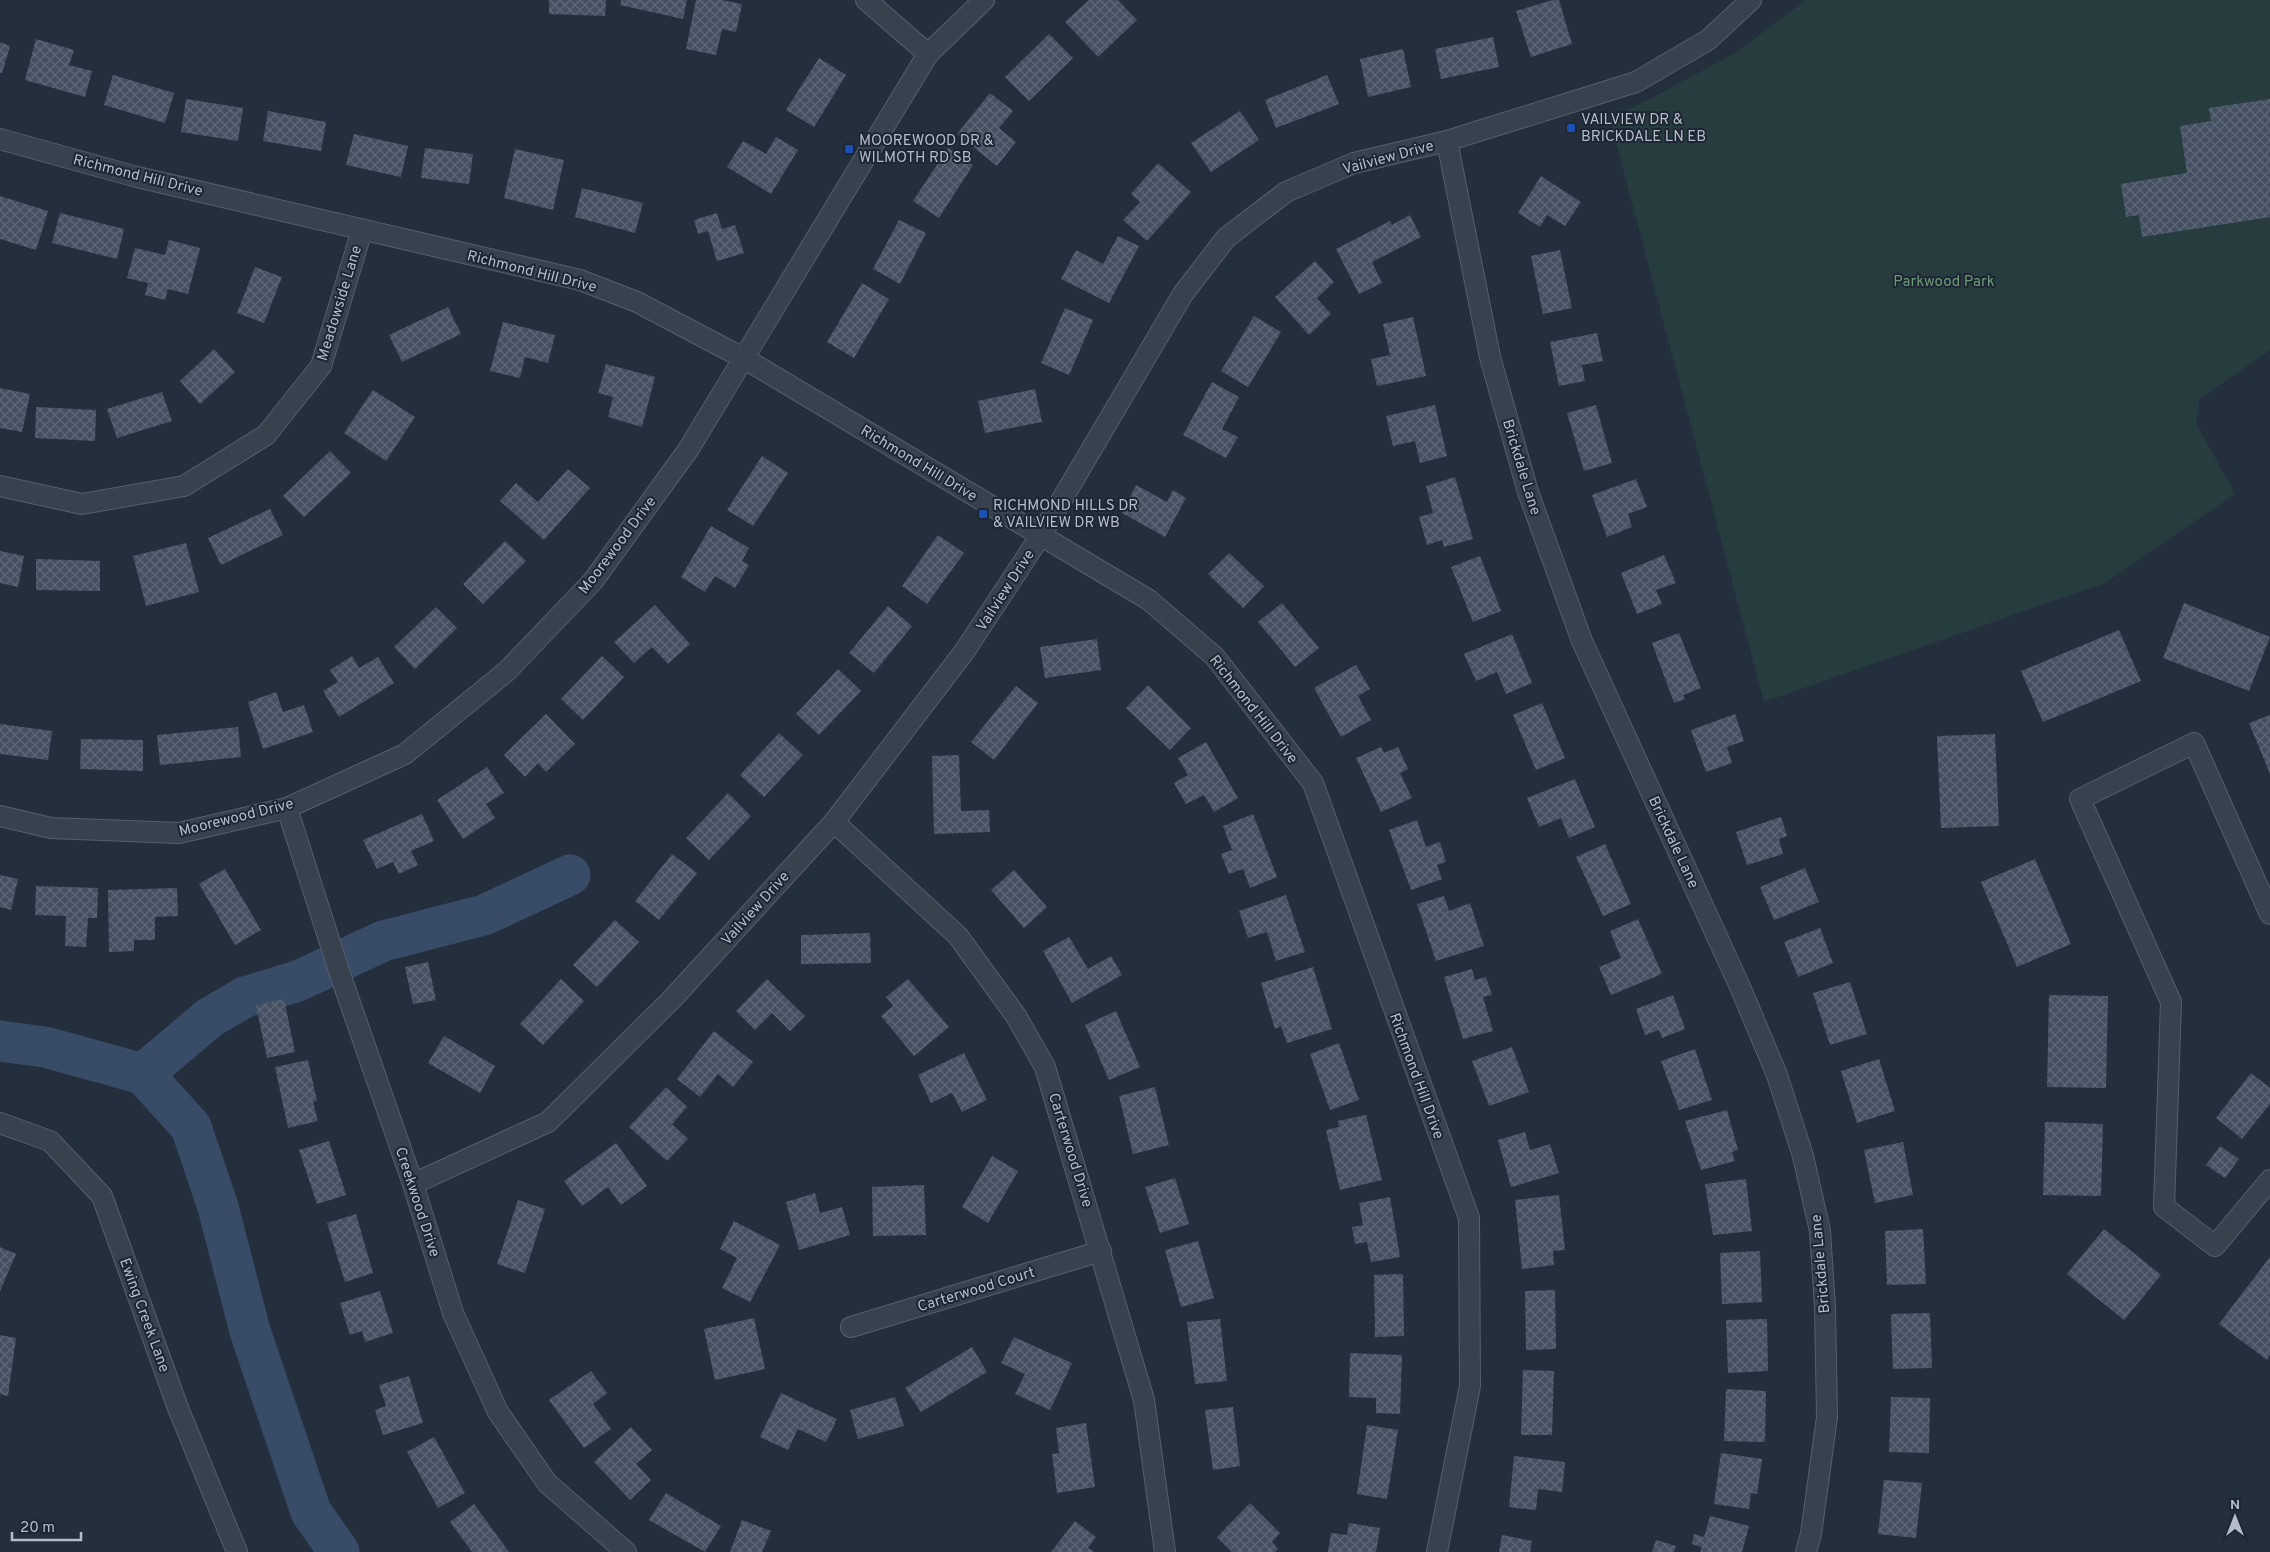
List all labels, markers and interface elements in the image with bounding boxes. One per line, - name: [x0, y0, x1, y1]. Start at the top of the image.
- place label: VAILVIEW DR & BRICKDALE LN EB: [1581, 111, 1706, 147]
- marker: VAILVIEW DR & BRICKDALE LN EB: [1565, 122, 1577, 134]
- place label: MOOREWOOD DR & WILMOTH RD SB: [859, 132, 994, 168]
- street label: Vailview Drive: [1341, 137, 1436, 180]
- marker: MOOREWOOD DR & WILMOTH RD SB: [843, 143, 855, 155]
- street label: Richmond Hill Drive: [71, 151, 204, 202]
- street label: Meadowside Lane: [314, 243, 367, 363]
- street label: Richmond Hill Drive: [465, 247, 598, 298]
- park label: Parkwood Park: [1893, 273, 1995, 292]
- street label: Brickdale Lane: [1497, 417, 1544, 518]
- street label: Richmond Hill Drive: [856, 422, 980, 507]
- street label: Moorewood Drive: [575, 493, 661, 599]
- place label: RICHMOND HILLS DR & VAILVIEW DR WB: [993, 497, 1138, 533]
- marker: RICHMOND HILLS DR & VAILVIEW DR WB: [977, 508, 989, 520]
- street label: Vailview Drive: [973, 546, 1040, 635]
- street label: Richmond Hill Drive: [1204, 652, 1301, 768]
- street label: Brickdale Lane: [1643, 794, 1702, 892]
- street label: Moorewood Drive: [177, 795, 296, 842]
- street label: Vailview Drive: [718, 868, 794, 950]
- street label: Richmond Hill Drive: [1384, 1011, 1447, 1142]
- street label: Carterwood Drive: [1043, 1091, 1096, 1210]
- street label: Creekwood Drive: [390, 1145, 443, 1260]
- street label: Brickdale Lane: [1808, 1213, 1835, 1314]
- street label: Ewing Creek Lane: [114, 1256, 173, 1375]
- street label: Carterwood Court: [915, 1264, 1037, 1317]
- north arrow: [2210, 1492, 2260, 1542]
- text: N: [2230, 1497, 2240, 1514]
- scale bar: [12, 1510, 81, 1542]
- text: 20 m: [20, 1519, 55, 1538]

